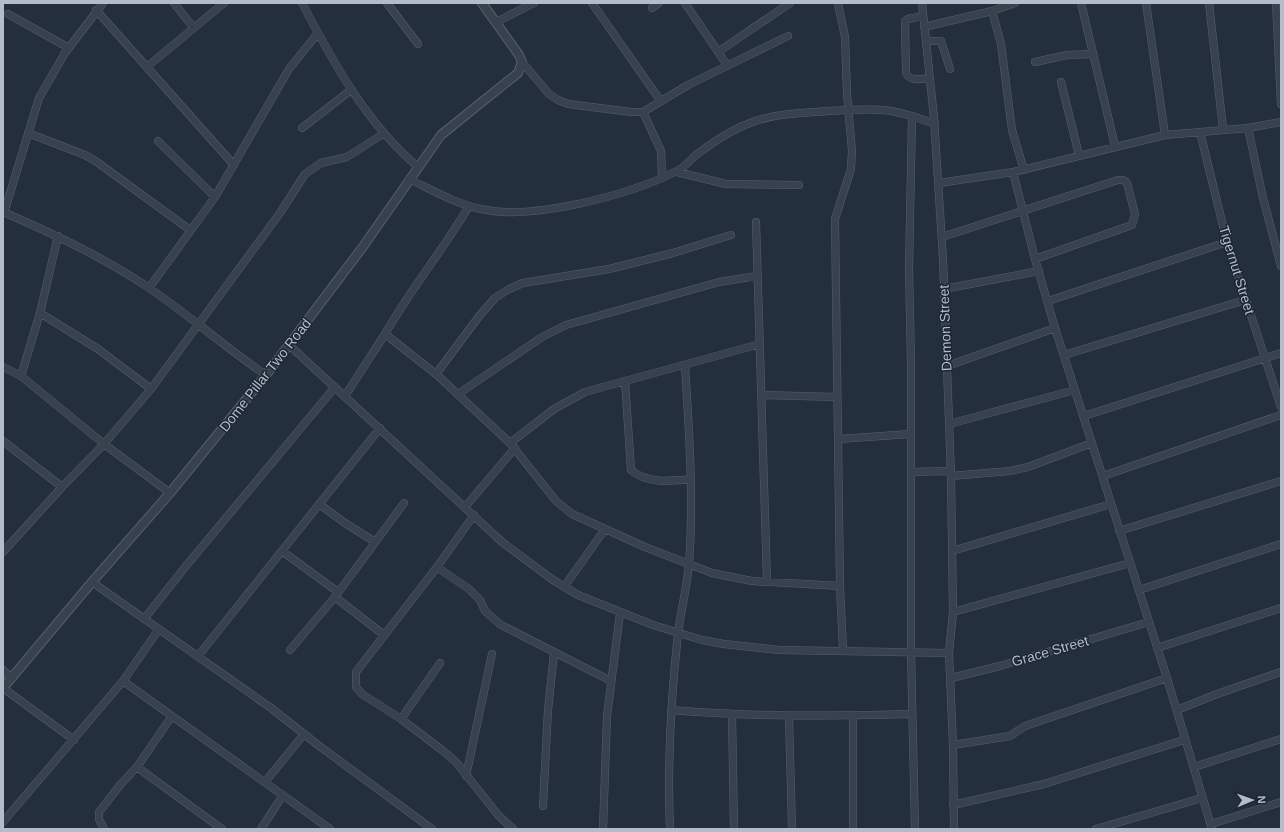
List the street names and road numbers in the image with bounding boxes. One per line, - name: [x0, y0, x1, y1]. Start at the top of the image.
- street label: Tigernut Street: [1216, 224, 1258, 316]
- street label: Demon Street: [935, 284, 955, 371]
- street label: Dome Pillar Two Road: [216, 315, 314, 435]
- street label: Grace Street: [1010, 632, 1090, 670]

